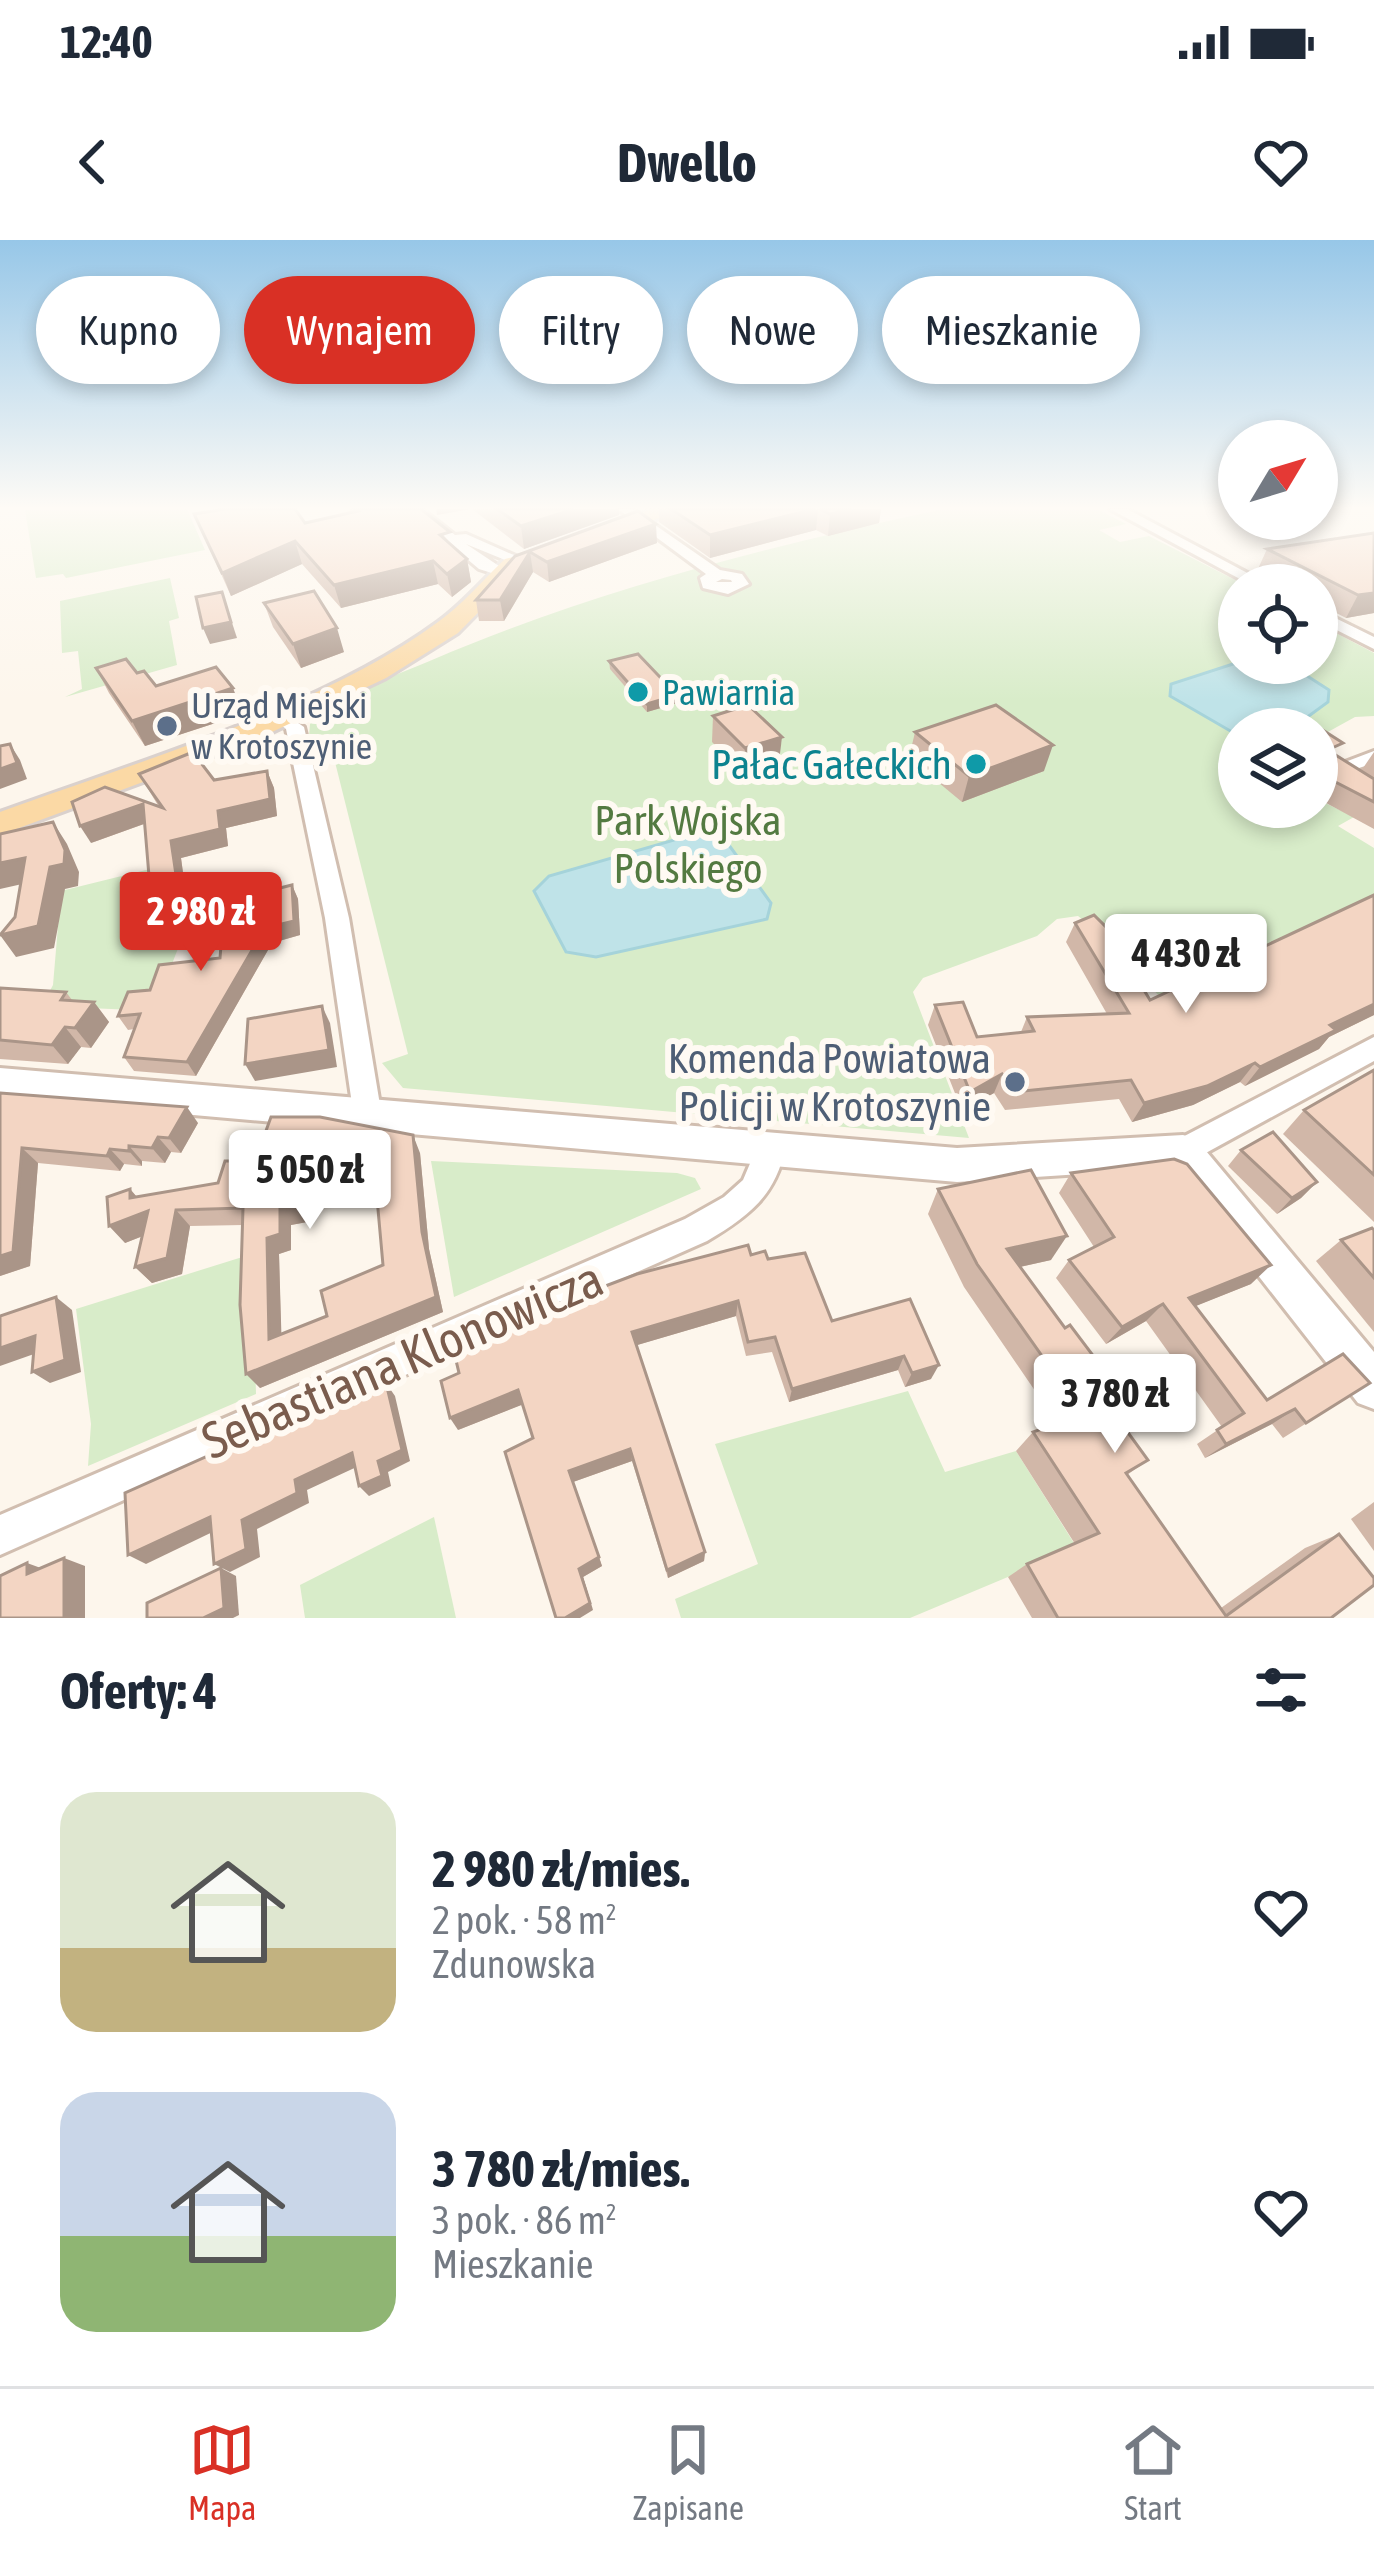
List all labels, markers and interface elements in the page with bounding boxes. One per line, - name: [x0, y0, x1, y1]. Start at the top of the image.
- text: 12:40: [60, 16, 153, 68]
- icon: back: [60, 129, 126, 195]
- icon: heart: [1248, 129, 1314, 195]
- text: Dwello: [617, 132, 757, 193]
- chip: Kupno: [36, 276, 220, 384]
- chip: Wynajem: [244, 276, 475, 384]
- chip: Filtry: [499, 276, 663, 384]
- chip: Nowe: [687, 276, 858, 384]
- chip: Mieszkanie: [882, 276, 1140, 384]
- north arrow: [1218, 420, 1338, 540]
- map controls: [1218, 420, 1338, 828]
- button: locate: [1218, 564, 1338, 684]
- place label: Pawiarnia: [662, 671, 795, 713]
- marker: Pawiarnia: [625, 679, 651, 705]
- place label: Urząd Miejski w Krotoszynie: [191, 684, 372, 767]
- button: layers: [1218, 708, 1338, 828]
- marker: Urząd Miejski w Krotoszynie: [154, 713, 180, 739]
- place label: Pałac Gałeckich: [711, 740, 952, 788]
- marker: Pałac Gałeckich: [963, 751, 989, 777]
- park label: Park Wojska Polskiego: [594, 796, 782, 892]
- pin: 2 980 zł: [77, 872, 325, 974]
- text: 2 980 zł: [147, 889, 255, 933]
- pin: 4 430 zł: [1062, 914, 1310, 1016]
- text: 4 430 zł: [1132, 931, 1240, 975]
- place label: Komenda Powiatowa Policji w Krotoszynie: [668, 1034, 991, 1130]
- marker: Komenda Powiatowa Policji w Krotoszynie: [1002, 1069, 1028, 1095]
- pin: 5 050 zł: [186, 1130, 434, 1232]
- text: 5 050 zł: [256, 1147, 364, 1191]
- street label: Sebastiana Klonowicza: [193, 1248, 611, 1470]
- pin: 3 780 zł: [991, 1354, 1239, 1456]
- text: 3 780 zł: [1061, 1371, 1169, 1415]
- icon: filters: [1248, 1657, 1314, 1723]
- text: Oferty: 4: [60, 1661, 217, 1720]
- text: 2 980 zł/mies.: [432, 1839, 690, 1898]
- icon: home: [156, 1840, 300, 1984]
- icon: heart: [1248, 1879, 1314, 1945]
- text: 2 pok. · 58 m²: [432, 1898, 617, 1942]
- text: Zdunowska: [432, 1942, 596, 1986]
- text: 3 780 zł/mies.: [432, 2139, 690, 2198]
- icon: home: [156, 2140, 300, 2284]
- icon: heart: [1248, 2179, 1314, 2245]
- text: 3 pok. · 86 m²: [432, 2198, 617, 2242]
- text: Mieszkanie: [432, 2242, 594, 2286]
- tab: Mapa: [188, 2417, 256, 2527]
- tab: Zapisane: [633, 2417, 744, 2527]
- tab: Start: [1120, 2417, 1186, 2527]

